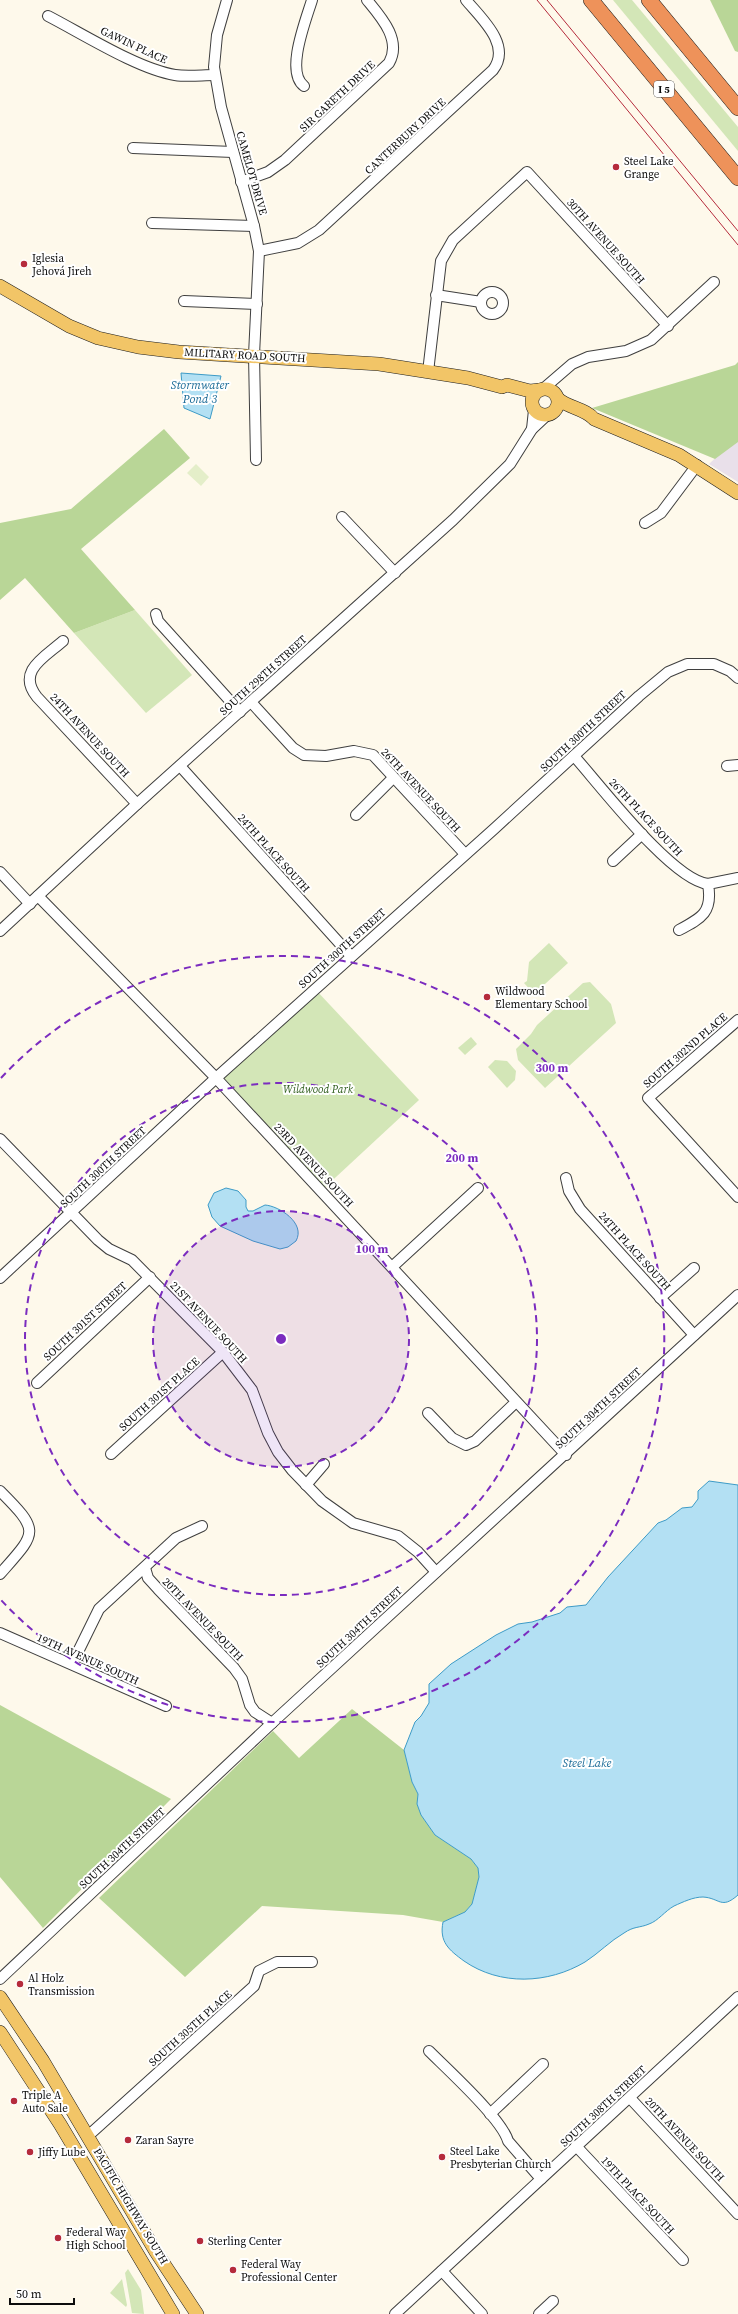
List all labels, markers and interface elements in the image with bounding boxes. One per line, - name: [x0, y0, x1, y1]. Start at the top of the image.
- street label: GAWIN PLACE: [98, 23, 170, 68]
- street label: SIR GARETH DRIVE: [296, 57, 379, 135]
- road number: I 5: [654, 81, 674, 97]
- street label: CANTERBURY DRIVE: [362, 95, 449, 178]
- street label: CAMELOT DRIVE: [232, 130, 271, 217]
- place label: Steel Lake Grange: [624, 154, 674, 182]
- marker: Steel Lake Grange: [611, 162, 621, 172]
- street label: 30TH AVENUE SOUTH: [563, 195, 648, 288]
- place label: Iglesia Jehová Jireh: [31, 251, 92, 279]
- marker: Iglesia Jehová Jireh: [19, 259, 29, 269]
- street label: MILITARY ROAD SOUTH: [184, 345, 306, 366]
- water label: Stormwater Pond 3: [171, 377, 230, 407]
- street label: SOUTH 298TH STREET: [216, 632, 310, 719]
- street label: SOUTH 300TH STREET: [537, 687, 630, 775]
- street label: 24TH AVENUE SOUTH: [47, 690, 133, 781]
- street label: 26TH AVENUE SOUTH: [378, 745, 464, 836]
- street label: 26TH PLACE SOUTH: [606, 775, 686, 860]
- street label: 24TH PLACE SOUTH: [234, 811, 313, 896]
- street label: SOUTH 300TH STREET: [295, 905, 389, 992]
- place label: Wildwood Elementary School: [495, 984, 587, 1012]
- marker: Wildwood Elementary School: [482, 992, 492, 1002]
- street label: SOUTH 302ND PLACE: [640, 1009, 731, 1091]
- text: 300 m: [536, 1060, 569, 1076]
- park label: Wildwood Park: [283, 1082, 354, 1097]
- street label: 23RD AVENUE SOUTH: [271, 1120, 357, 1211]
- street label: SOUTH 300TH STREET: [57, 1123, 150, 1211]
- text: 200 m: [446, 1150, 479, 1166]
- street label: 24TH PLACE SOUTH: [595, 1209, 674, 1294]
- text: 100 m: [356, 1241, 389, 1257]
- street label: SOUTH 301ST STREET: [40, 1278, 131, 1364]
- street label: 21ST AVENUE SOUTH: [167, 1278, 251, 1367]
- centre of rings: [274, 1332, 288, 1346]
- street label: SOUTH 301ST PLACE: [116, 1354, 203, 1435]
- street label: SOUTH 304TH STREET: [552, 1364, 645, 1452]
- street label: 20TH AVENUE SOUTH: [159, 1574, 247, 1664]
- street label: SOUTH 304TH STREET: [313, 1583, 406, 1671]
- street label: 19TH AVENUE SOUTH: [34, 1630, 142, 1689]
- water label: Steel Lake: [563, 1755, 612, 1771]
- street label: SOUTH 304TH STREET: [76, 1804, 169, 1892]
- place label: Al Holz Transmission: [28, 1971, 95, 1999]
- marker: Al Holz Transmission: [15, 1979, 25, 1989]
- street label: SOUTH 305TH PLACE: [146, 1987, 235, 2070]
- street label: SOUTH 308TH STREET: [557, 2062, 650, 2150]
- place label: Triple A Auto Sale: [22, 2088, 68, 2116]
- street label: 20TH AVENUE SOUTH: [642, 2094, 728, 2185]
- marker: Triple A Auto Sale: [9, 2096, 19, 2106]
- place label: Zaran Sayre: [136, 2133, 194, 2148]
- marker: Zaran Sayre: [123, 2135, 133, 2145]
- place label: Steel Lake Presbyterian Church: [450, 2144, 552, 2172]
- place label: Jiffy Lube: [37, 2145, 86, 2160]
- street label: PACIFIC HIGHWAY SOUTH: [90, 2145, 171, 2267]
- marker: Jiffy Lube: [25, 2147, 35, 2157]
- marker: Steel Lake Presbyterian Church: [437, 2152, 447, 2162]
- street label: 19TH PLACE SOUTH: [598, 2153, 678, 2238]
- place label: Federal Way High School: [66, 2225, 126, 2253]
- marker: Federal Way High School: [53, 2233, 63, 2243]
- place label: Sterling Center: [208, 2234, 282, 2249]
- marker: Sterling Center: [195, 2236, 205, 2246]
- place label: Federal Way Professional Center: [241, 2257, 338, 2285]
- marker: Federal Way Professional Center: [228, 2265, 238, 2275]
- scale bar: [10, 2280, 74, 2306]
- text: 50 m: [16, 2286, 42, 2302]

